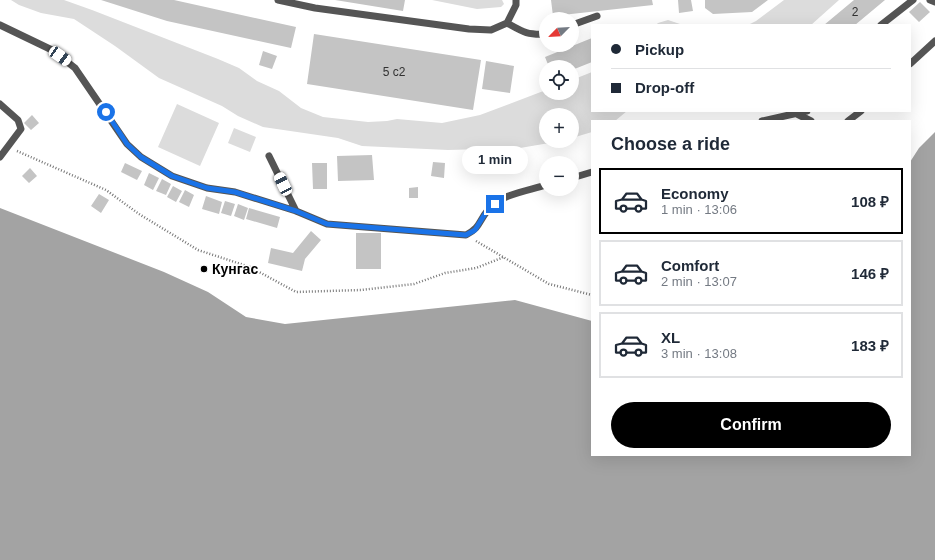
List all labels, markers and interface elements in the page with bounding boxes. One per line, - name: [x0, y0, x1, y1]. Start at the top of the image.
- house number: 2: [852, 5, 859, 19]
- north arrow: [539, 12, 579, 52]
- map controls: [539, 12, 579, 196]
- text: Pickup: [635, 41, 684, 58]
- car: [47, 44, 73, 68]
- button: locate: [539, 60, 579, 100]
- house number: 5 с2: [383, 65, 406, 79]
- text: Drop-off: [635, 79, 694, 96]
- route start: [97, 103, 115, 121]
- button: +: [539, 108, 579, 148]
- text: Choose a ride: [611, 134, 730, 154]
- callout: 1 min: [462, 146, 528, 174]
- text: 1 min: [478, 152, 512, 167]
- button: −: [539, 156, 579, 196]
- car: [272, 171, 294, 197]
- icon: car: [613, 183, 649, 219]
- text: Economy: [661, 185, 729, 202]
- text: 108 ₽: [851, 193, 889, 210]
- route end: [486, 195, 504, 213]
- text: 1 min · 13:06: [661, 202, 737, 217]
- icon: car: [613, 255, 649, 291]
- text: Comfort: [661, 257, 719, 274]
- place label: Кунгас: [212, 261, 258, 277]
- marker: Кунгас: [199, 264, 209, 274]
- text: 146 ₽: [851, 265, 889, 282]
- text: 2 min · 13:07: [661, 274, 737, 289]
- icon: car: [613, 327, 649, 363]
- text: XL: [661, 329, 680, 346]
- text: 183 ₽: [851, 337, 889, 354]
- text: 3 min · 13:08: [661, 346, 737, 361]
- button: Confirm: [611, 402, 891, 448]

